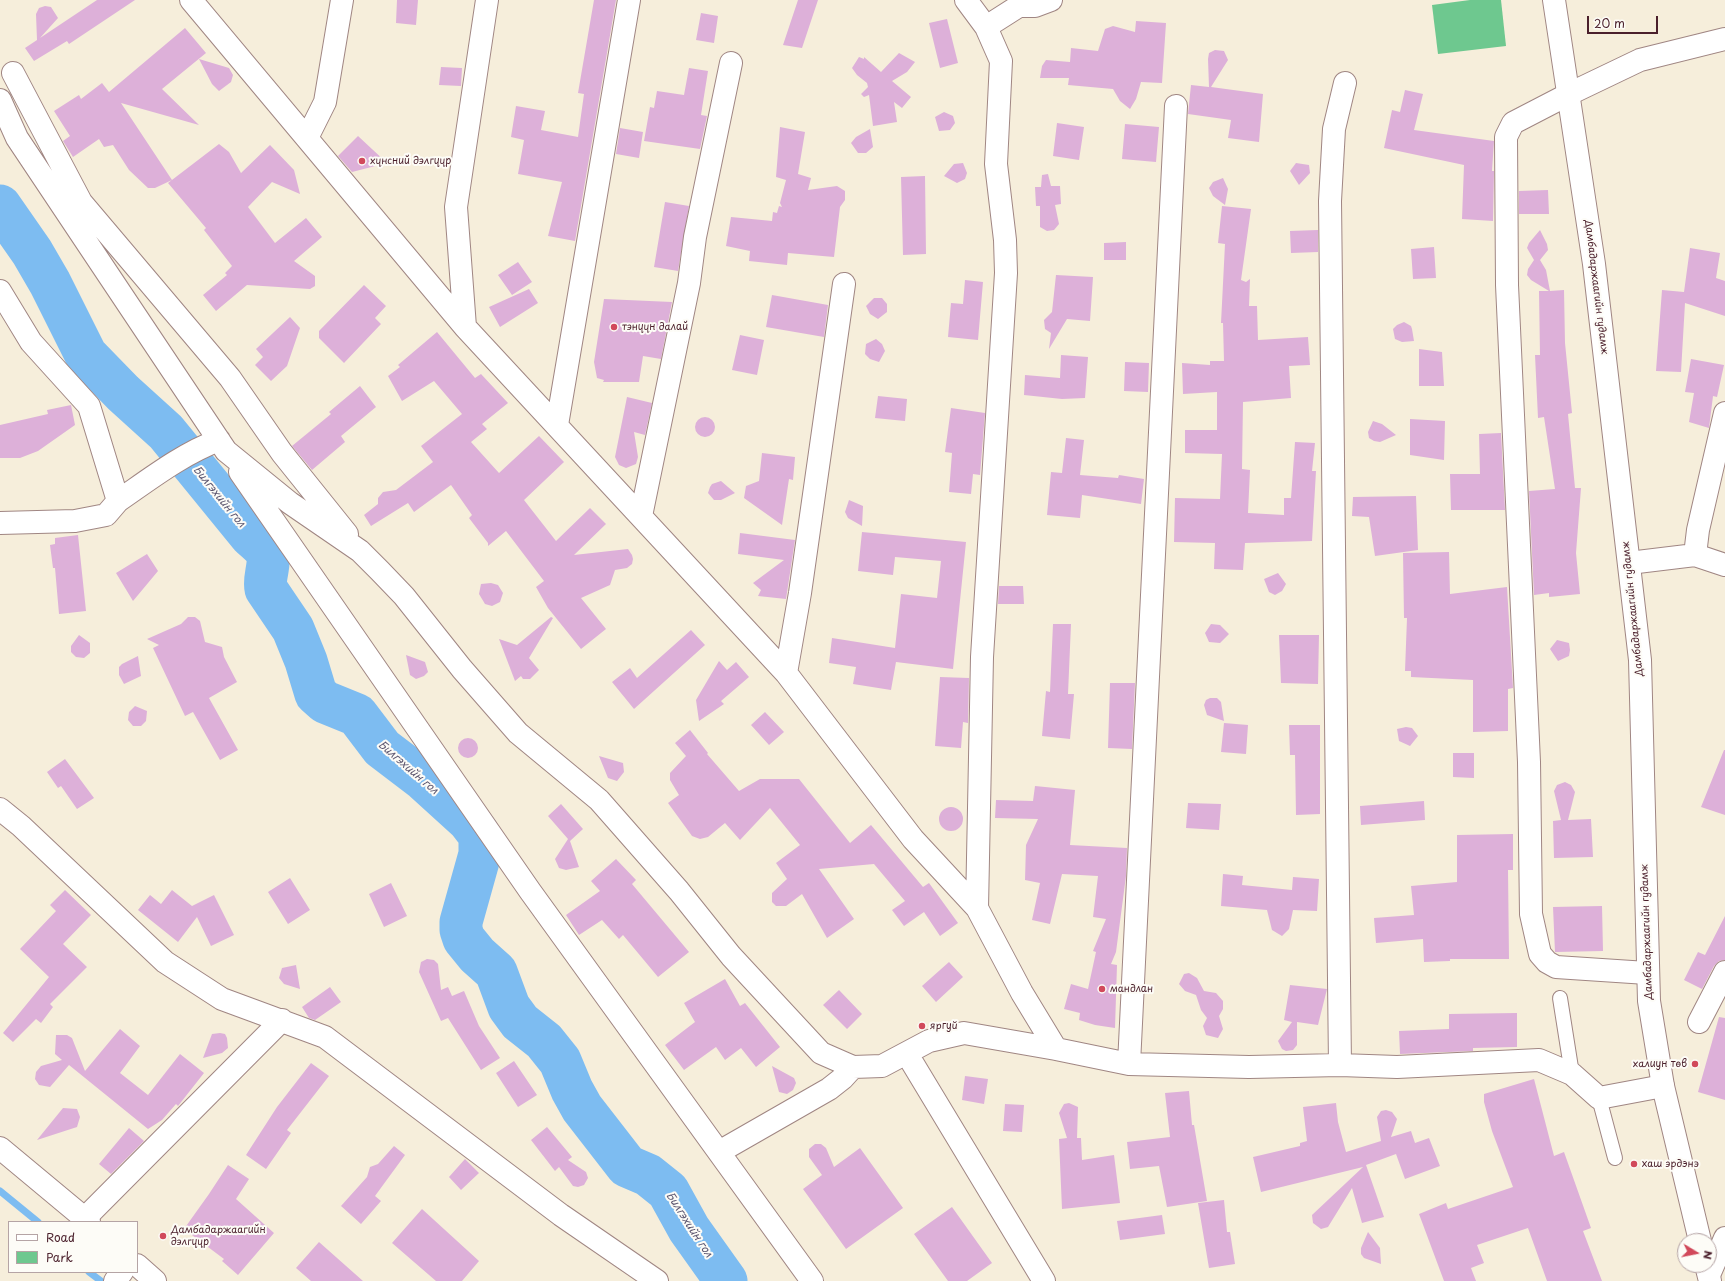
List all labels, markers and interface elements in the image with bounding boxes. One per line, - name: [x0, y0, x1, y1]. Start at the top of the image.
- scale bar: [1589, 8, 1660, 34]
- text: 20 m: [1594, 14, 1625, 32]
- place label: хүнсний дэлгүүр: [370, 155, 451, 167]
- marker: хүнсний дэлгүүр: [357, 156, 367, 166]
- street label: Дамбадаржаагийн гудамж: [1582, 219, 1610, 355]
- place label: тэнүүн далай: [622, 321, 688, 333]
- marker: тэнүүн далай: [609, 322, 619, 332]
- water label: Билгэхийн гол: [190, 464, 248, 530]
- street label: Дамбадаржаагийн гудамж: [1620, 541, 1646, 677]
- water label: Билгэхийн гол: [375, 738, 441, 798]
- street label: Дамбадаржаагийн гудамж: [1639, 864, 1655, 1000]
- place label: мандлан: [1110, 983, 1153, 995]
- marker: мандлан: [1097, 984, 1107, 994]
- place label: яргуй: [930, 1020, 958, 1032]
- marker: яргуй: [917, 1021, 927, 1031]
- place label: халиун төв: [1633, 1058, 1687, 1070]
- marker: халиун төв: [1690, 1059, 1700, 1069]
- place label: хаш эрдэнэ: [1642, 1158, 1699, 1170]
- marker: хаш эрдэнэ: [1629, 1159, 1639, 1169]
- water label: Билгэхийн гол: [663, 1190, 715, 1260]
- legend: [8, 1221, 138, 1273]
- place label: Дамбадаржаагийн дэлгүүр: [171, 1224, 266, 1248]
- text: Road: [46, 1228, 75, 1246]
- marker: Дамбадаржаагийн дэлгүүр: [158, 1231, 168, 1241]
- north arrow: [1677, 1233, 1717, 1273]
- text: Park: [46, 1248, 73, 1266]
- text: N: [1699, 1249, 1717, 1261]

